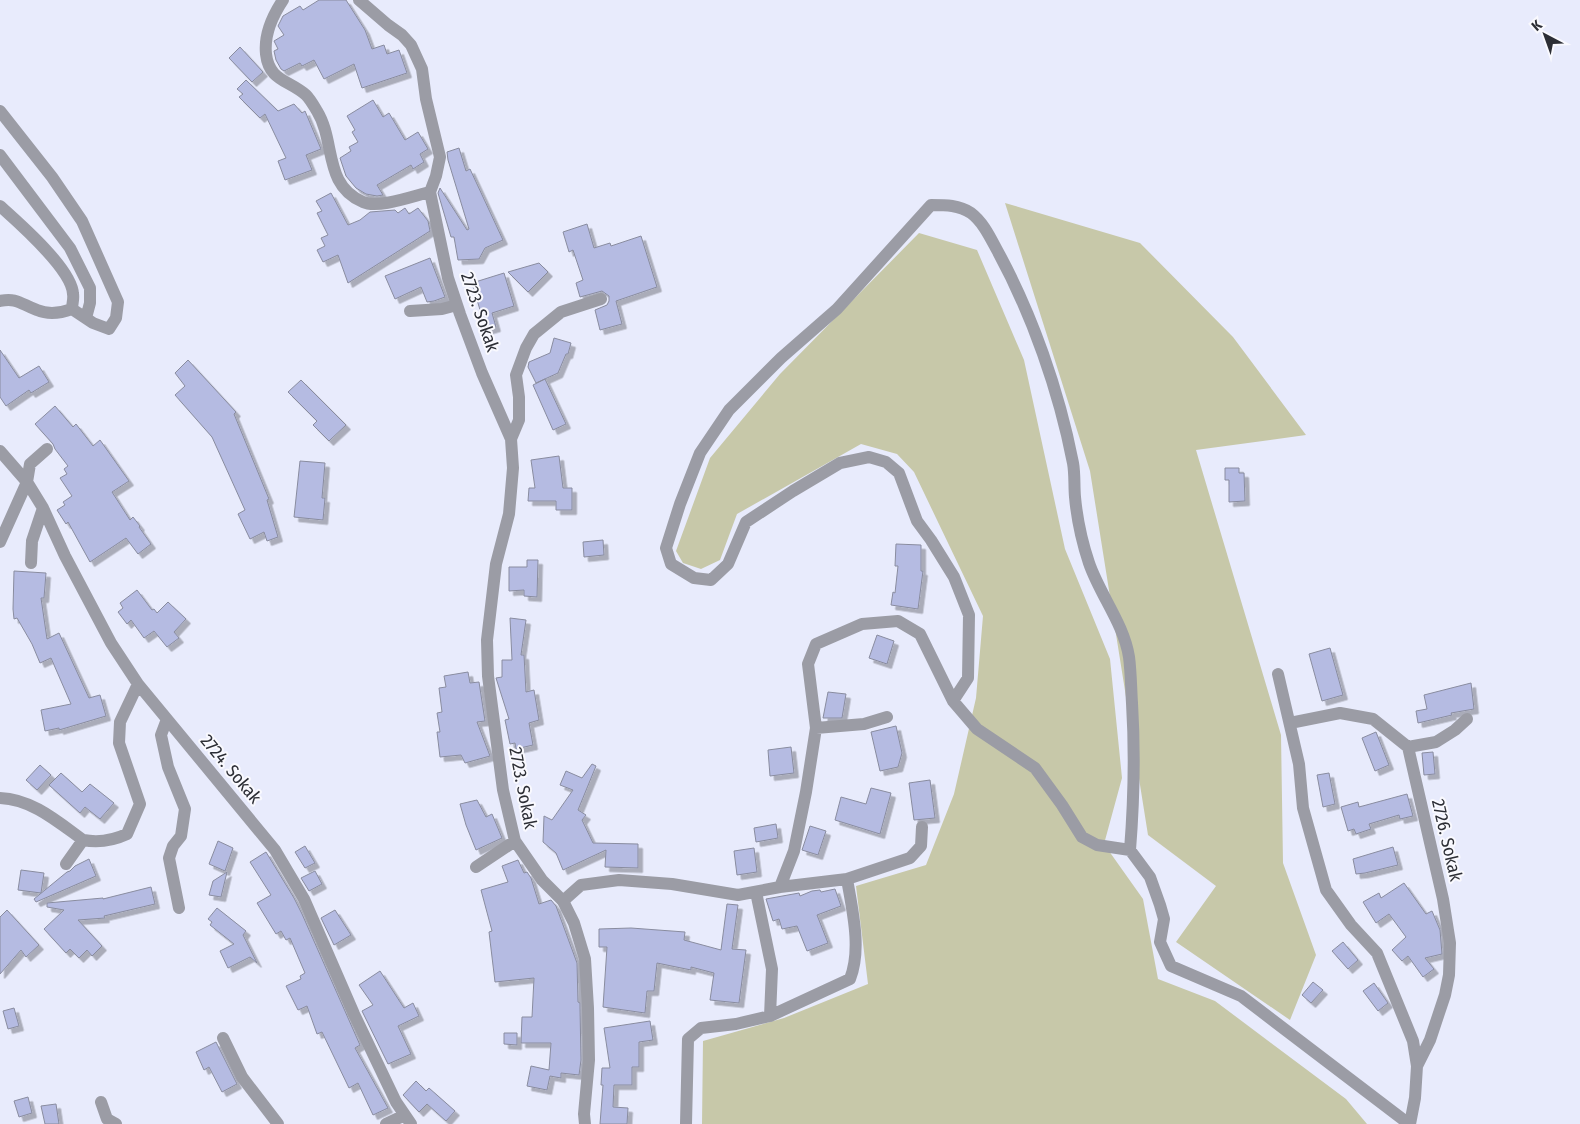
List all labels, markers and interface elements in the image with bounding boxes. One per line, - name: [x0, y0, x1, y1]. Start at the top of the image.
- north arrow: [1520, 10, 1570, 60]
- text: K: [1528, 16, 1546, 35]
- street label: 2723. Sokak: [456, 269, 504, 355]
- street label: 2724. Sokak: [196, 730, 266, 808]
- street label: 2723. Sokak: [504, 745, 542, 831]
- street label: 2726. Sokak: [1427, 797, 1467, 884]

